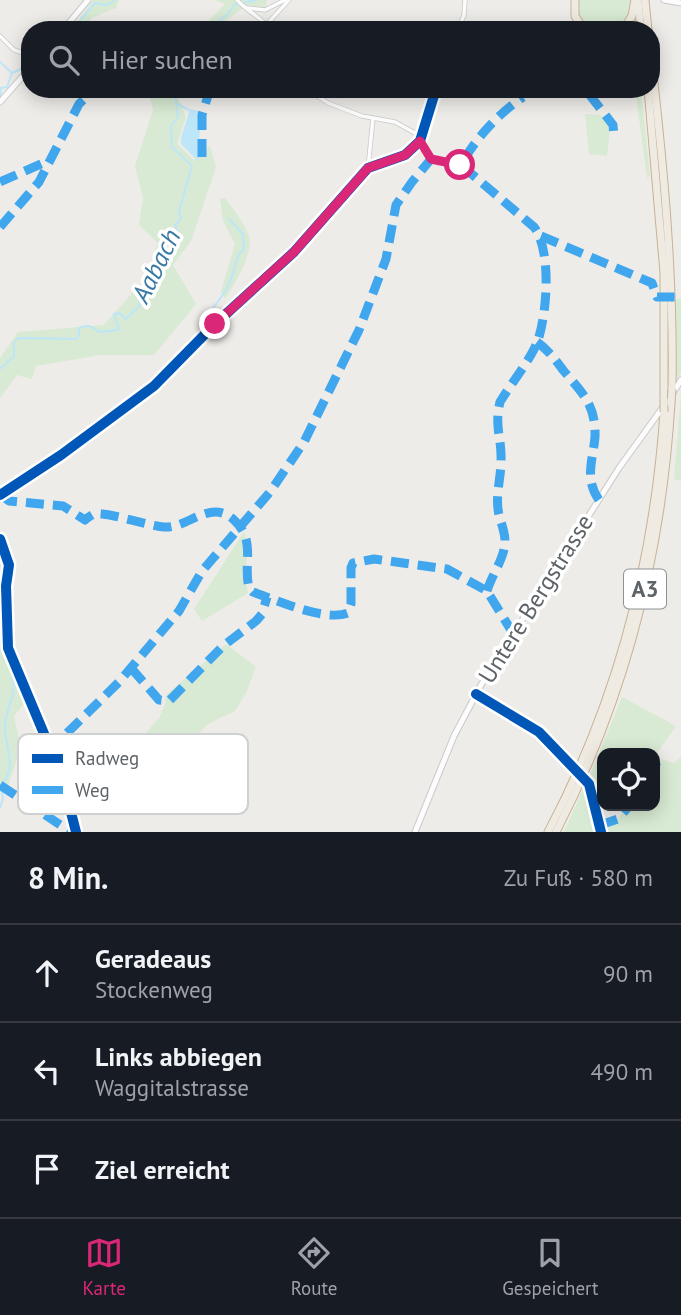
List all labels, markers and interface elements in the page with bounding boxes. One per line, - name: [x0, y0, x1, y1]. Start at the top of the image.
- search box: [21, 21, 660, 98]
- icon: search: [45, 41, 83, 79]
- text: Hier suchen: [101, 43, 233, 76]
- route start: [444, 149, 475, 180]
- water label: Aabach: [123, 224, 187, 309]
- route end: [199, 308, 230, 339]
- street label: Untere Bergstrasse: [471, 508, 600, 689]
- road number: A3: [624, 569, 666, 608]
- legend: [18, 734, 248, 814]
- text: Radweg: [75, 746, 139, 770]
- map controls: [597, 748, 660, 811]
- button: locate: [597, 748, 660, 811]
- text: Weg: [75, 778, 110, 802]
- text: 8 Min.: [28, 858, 108, 897]
- text: Zu Fuß · 580 m: [504, 863, 653, 892]
- text: Geradeaus: [95, 942, 211, 975]
- icon: ahead: [28, 954, 66, 992]
- text: 90 m: [603, 959, 653, 988]
- text: Stockenweg: [95, 975, 213, 1004]
- text: Links abbiegen: [95, 1040, 262, 1073]
- icon: left: [28, 1052, 66, 1090]
- text: 490 m: [591, 1057, 653, 1086]
- text: Waggitalstrasse: [95, 1073, 249, 1102]
- icon: arrive: [28, 1150, 66, 1188]
- text: Ziel erreicht: [95, 1153, 230, 1186]
- tab: Karte: [82, 1234, 126, 1300]
- tab: Route: [291, 1234, 337, 1300]
- tab: Gespeichert: [502, 1234, 599, 1300]

